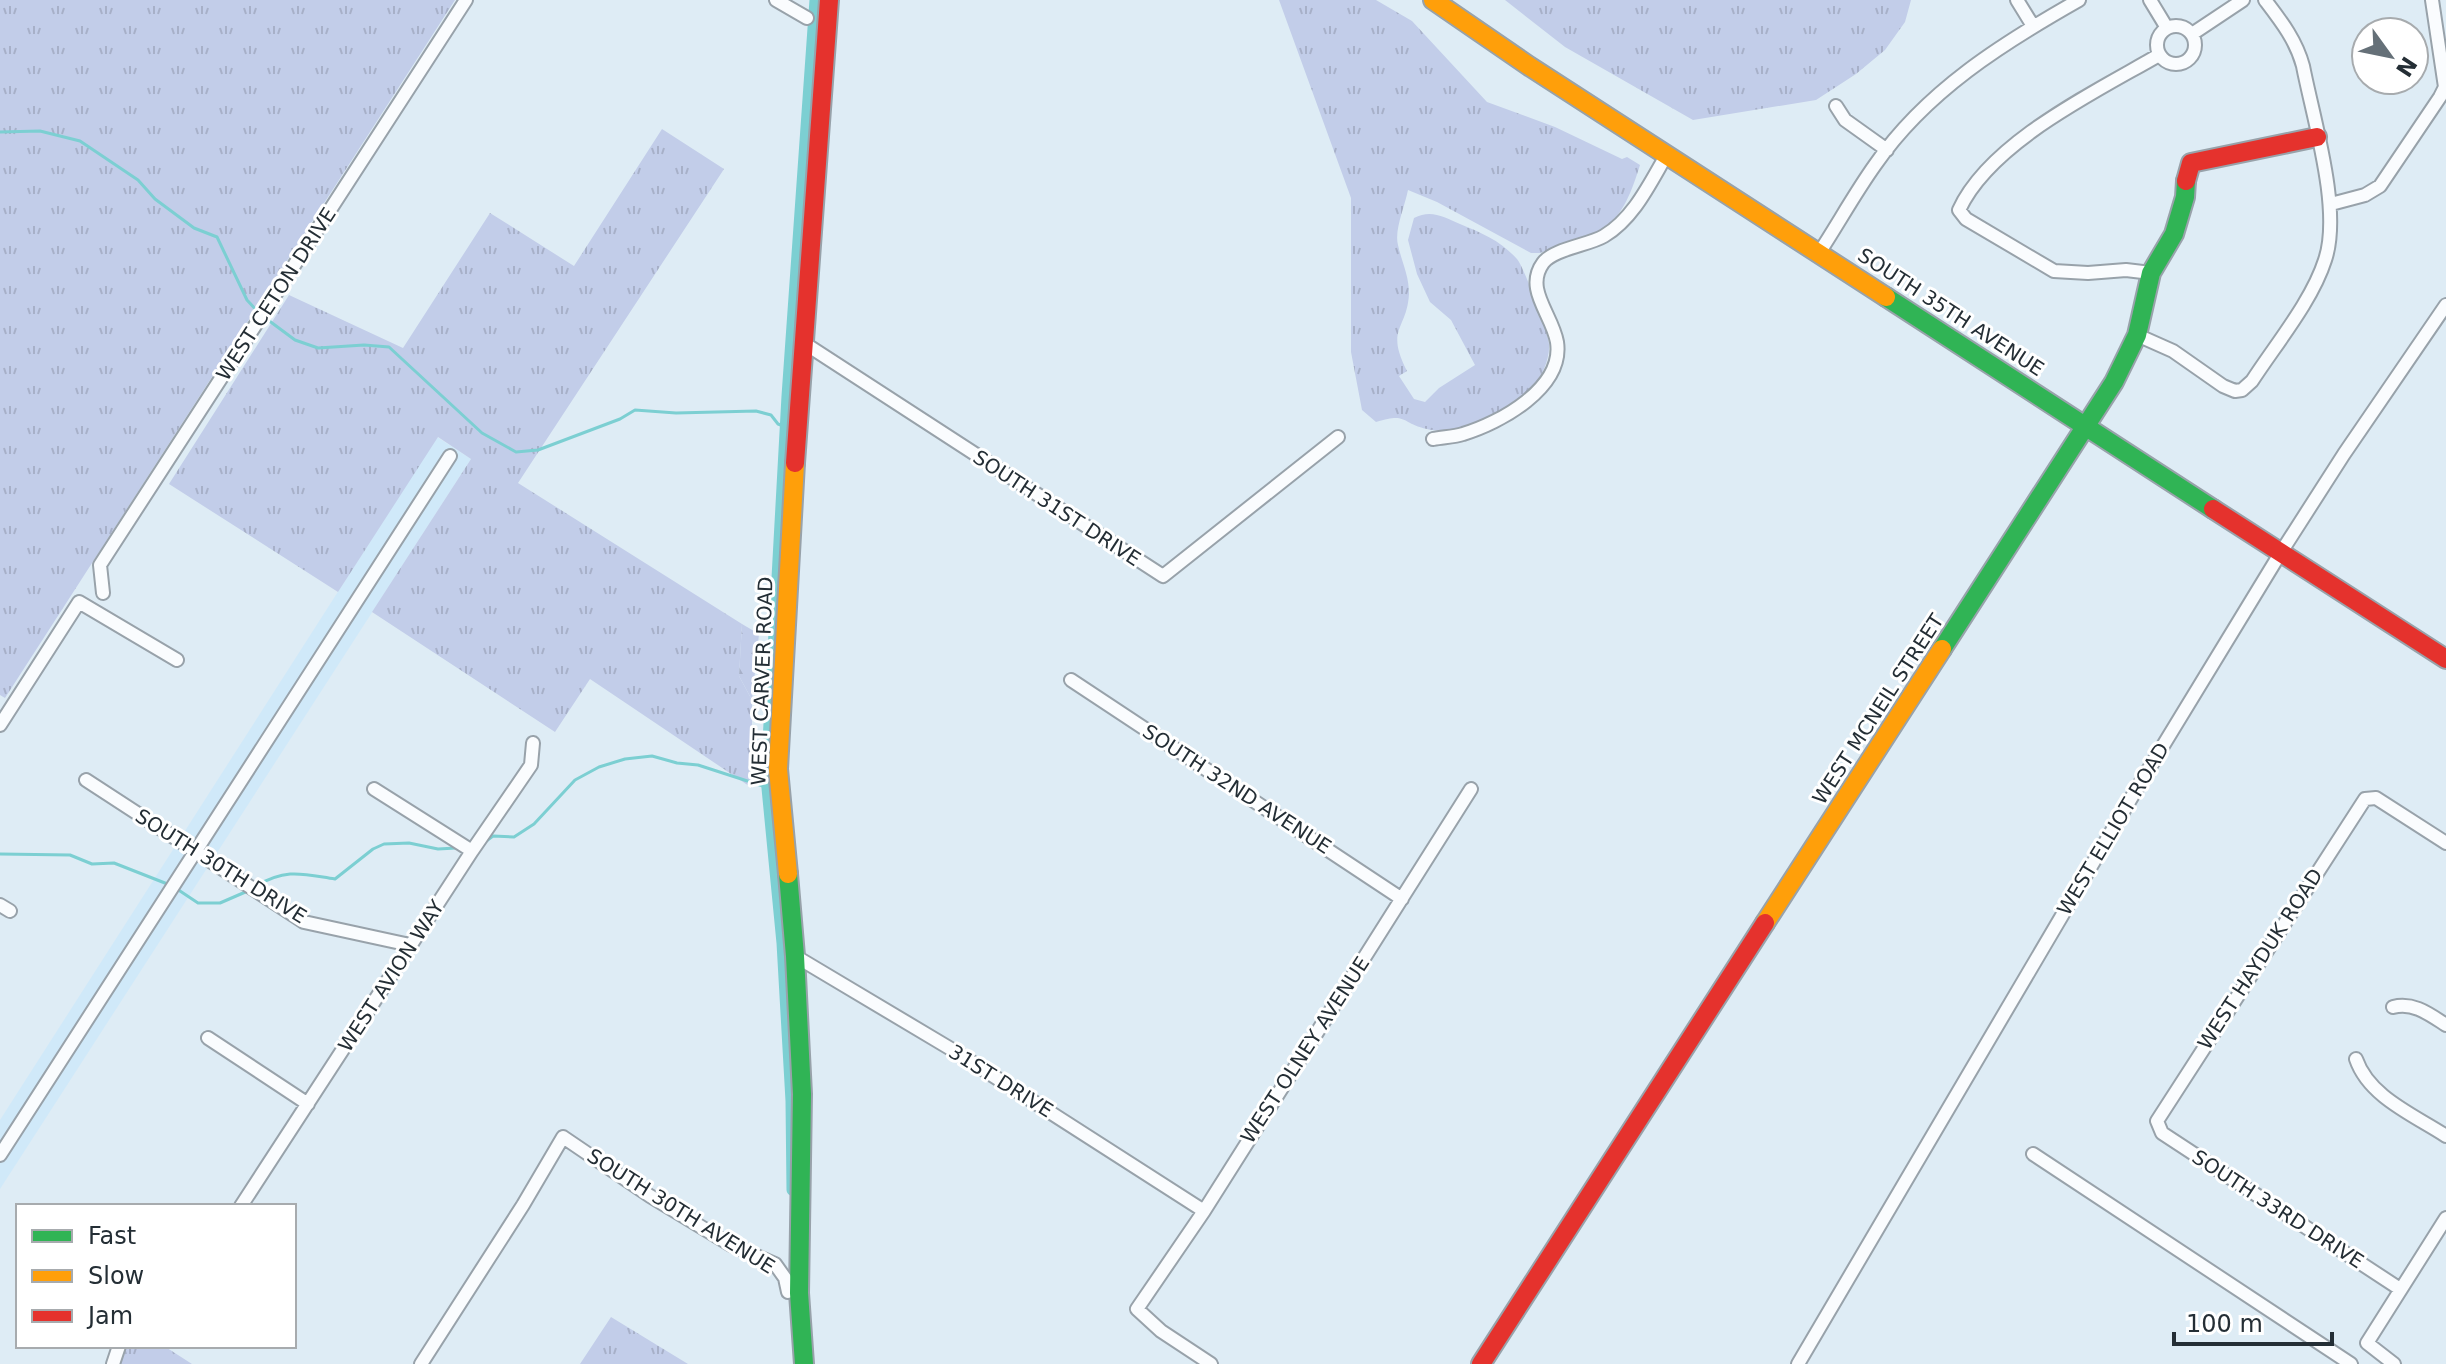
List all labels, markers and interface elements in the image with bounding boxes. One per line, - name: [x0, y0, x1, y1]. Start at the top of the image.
- north arrow: [2350, 16, 2430, 96]
- text: N: [2391, 52, 2422, 81]
- street label: WEST CETON DRIVE: [211, 203, 341, 385]
- street label: SOUTH 35TH AVENUE: [1854, 243, 2048, 381]
- street label: SOUTH 31ST DRIVE: [969, 445, 1145, 571]
- street label: WEST CARVER ROAD: [746, 576, 778, 786]
- street label: WEST MCNEIL STREET: [1807, 609, 1949, 809]
- street label: SOUTH 32ND AVENUE: [1138, 719, 1336, 859]
- street label: WEST ELLIOT ROAD: [2052, 738, 2174, 920]
- street label: SOUTH 30TH DRIVE: [131, 804, 311, 928]
- street label: WEST HAYDUK ROAD: [2192, 864, 2328, 1054]
- street label: WEST AVION WAY: [333, 895, 449, 1056]
- street label: WEST OLNEY AVENUE: [1236, 952, 1374, 1148]
- street label: 31ST DRIVE: [945, 1039, 1057, 1123]
- street label: SOUTH 30TH AVENUE: [583, 1143, 779, 1279]
- street label: SOUTH 33RD DRIVE: [2188, 1145, 2368, 1273]
- legend: [16, 1204, 296, 1348]
- text: Fast: [88, 1222, 136, 1250]
- text: Slow: [88, 1262, 144, 1290]
- scale bar: [2174, 1296, 2332, 1346]
- text: Jam: [86, 1302, 133, 1330]
- text: 100 m: [2186, 1310, 2263, 1338]

